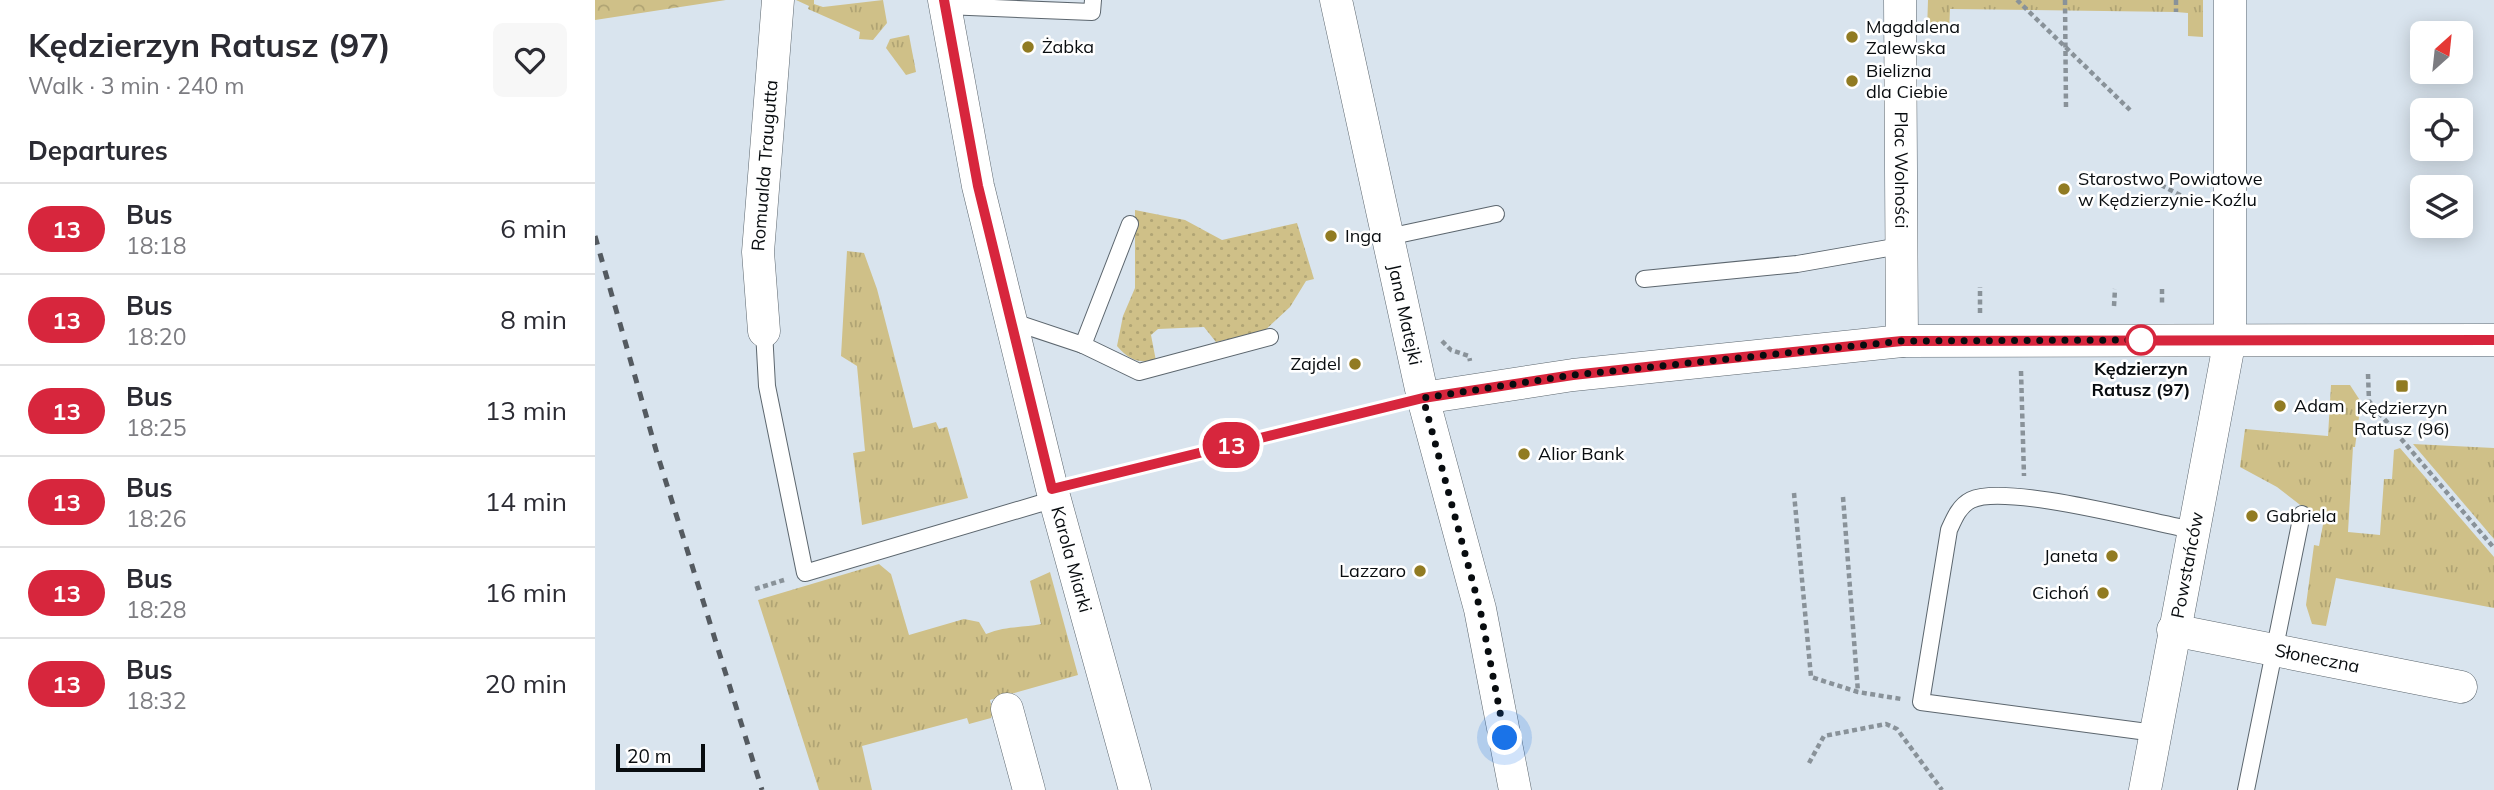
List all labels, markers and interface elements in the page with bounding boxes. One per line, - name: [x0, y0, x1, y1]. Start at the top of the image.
- place label: Magdalena Zalewska: [1866, 15, 1960, 59]
- north arrow: [2410, 21, 2473, 84]
- map controls: [2410, 21, 2473, 238]
- button: heart: [493, 23, 567, 97]
- text: Kędzierzyn Ratusz (97): [28, 24, 391, 65]
- marker: Magdalena Zalewska: [1844, 29, 1860, 45]
- place label: Żabka: [1042, 35, 1094, 58]
- marker: Żabka: [1020, 39, 1036, 55]
- place label: Bielizna dla Ciebie: [1866, 59, 1948, 103]
- text: Walk · 3 min · 240 m: [28, 71, 245, 100]
- marker: Bielizna dla Ciebie: [1844, 73, 1860, 89]
- street label: Romualda Traugutta: [746, 79, 783, 252]
- button: locate: [2410, 98, 2473, 161]
- street label: Plac Wolności: [1890, 111, 1913, 229]
- text: Departures: [28, 134, 168, 167]
- place label: Starostwo Powiatowe w Kędzierzynie-Koźlu: [2078, 167, 2263, 211]
- button: layers: [2410, 175, 2473, 238]
- marker: Starostwo Powiatowe w Kędzierzynie-Koźlu: [2056, 181, 2072, 197]
- text: Bus: [126, 198, 172, 231]
- text: 6 min: [500, 212, 567, 245]
- text: 13: [52, 214, 81, 244]
- place label: Inga: [1345, 224, 1382, 247]
- marker: Inga: [1323, 228, 1339, 244]
- text: 18:18: [126, 231, 186, 260]
- street label: Jana Matejki: [1383, 262, 1427, 367]
- text: Bus: [126, 289, 172, 322]
- text: 8 min: [500, 303, 567, 336]
- text: 13: [52, 305, 81, 335]
- text: 18:20: [126, 322, 186, 351]
- marker: Kędzierzyn Ratusz (97): [2126, 325, 2156, 355]
- place label: Zajdel: [1290, 352, 1341, 375]
- marker: Zajdel: [1347, 356, 1363, 372]
- place label: Kędzierzyn Ratusz (97): [2092, 357, 2191, 401]
- marker: Kędzierzyn Ratusz (96): [2394, 378, 2410, 394]
- text: Bus: [126, 380, 172, 413]
- text: 13 min: [485, 394, 567, 427]
- place label: Adam: [2294, 394, 2345, 417]
- text: 13: [52, 396, 81, 426]
- place label: Kędzierzyn Ratusz (96): [2354, 396, 2450, 440]
- marker: Adam: [2272, 398, 2288, 414]
- text: 18:25: [126, 413, 186, 442]
- line badge: 13: [1199, 422, 1263, 468]
- text: 13: [1217, 430, 1245, 460]
- place label: Alior Bank: [1538, 442, 1625, 465]
- marker: Alior Bank: [1516, 446, 1532, 462]
- text: Bus: [126, 471, 172, 504]
- text: 14 min: [485, 485, 567, 518]
- text: 13: [52, 487, 81, 517]
- street label: Karola Miarki: [1046, 503, 1098, 615]
- text: 18:26: [126, 504, 186, 533]
- place label: Gabriela: [2266, 504, 2336, 527]
- marker: Gabriela: [2244, 508, 2260, 524]
- street label: Powstańców: [2166, 509, 2208, 620]
- place label: Janeta: [2044, 544, 2098, 567]
- marker: Janeta: [2104, 548, 2120, 564]
- place label: Lazzaro: [1339, 559, 1406, 582]
- text: Bus: [126, 562, 172, 595]
- marker: Lazzaro: [1412, 563, 1428, 579]
- text: 16 min: [485, 576, 567, 609]
- text: 13: [52, 578, 81, 608]
- place label: Cichoń: [2032, 581, 2089, 604]
- marker: Cichoń: [2095, 585, 2111, 601]
- text: 18:28: [126, 595, 186, 624]
- street label: Słoneczna: [2273, 638, 2362, 678]
- text: Bus: [126, 653, 172, 686]
- text: 20 min: [485, 667, 567, 700]
- text: 13: [52, 669, 81, 699]
- text: 18:32: [126, 686, 186, 715]
- your location: [1487, 720, 1522, 755]
- scale bar: [616, 741, 705, 773]
- text: 20 m: [627, 744, 671, 768]

